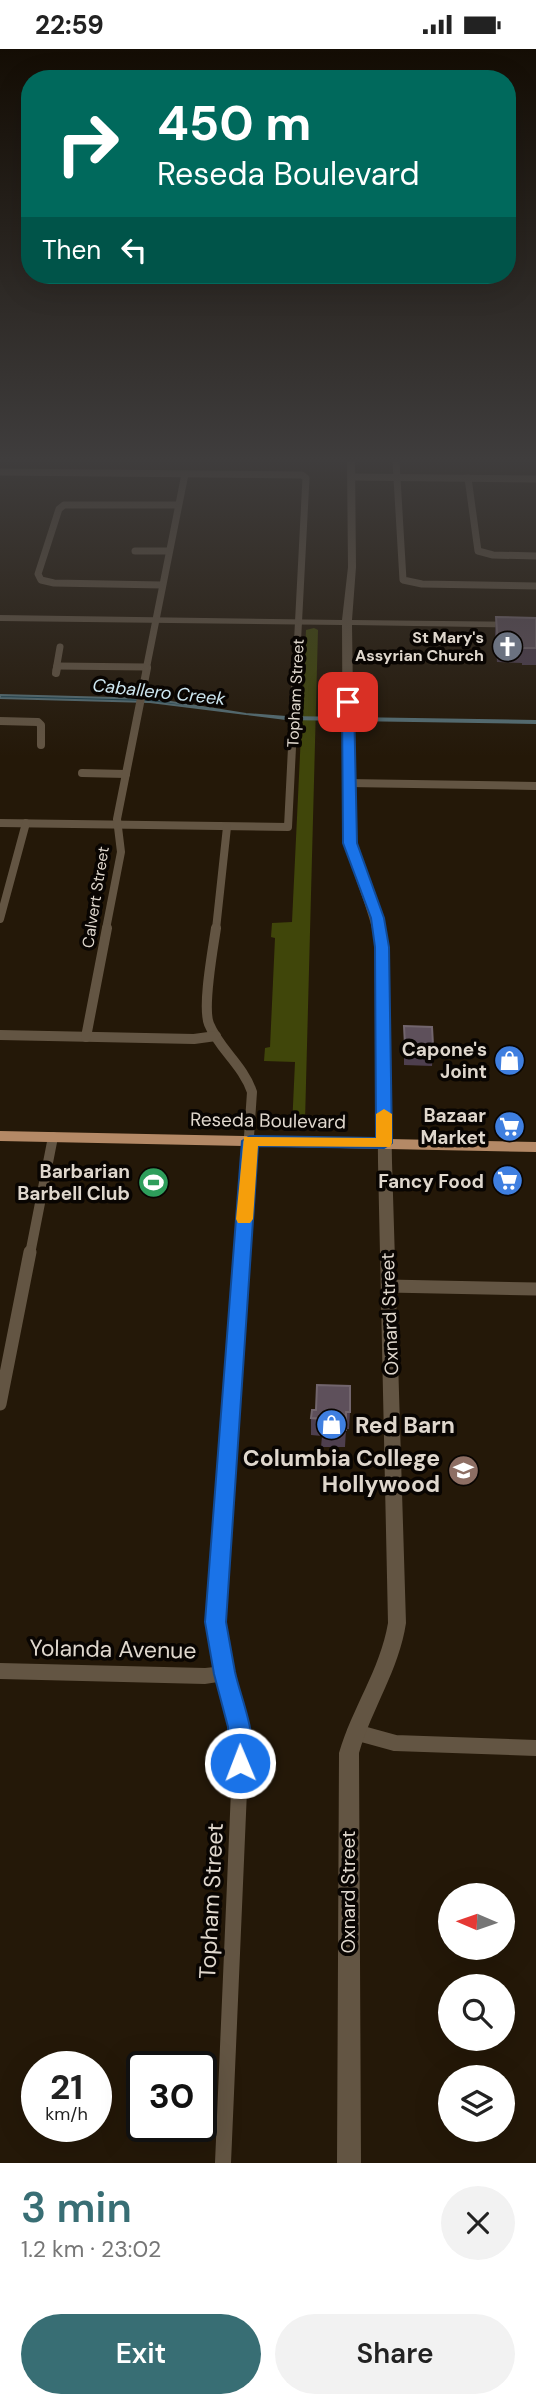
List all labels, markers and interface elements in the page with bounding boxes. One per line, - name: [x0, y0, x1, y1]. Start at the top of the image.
- text: 22:59: [35, 8, 104, 42]
- text: 450 m: [157, 91, 311, 155]
- icon: right: [42, 98, 133, 189]
- text: Reseda Boulevard: [157, 153, 420, 195]
- icon: left: [115, 231, 153, 269]
- text: Then: [42, 233, 101, 267]
- place label: St Mary's Assyrian Church: [355, 627, 484, 666]
- church icon: St Mary's Assyrian Church: [490, 629, 524, 663]
- street label: Topham Street: [282, 638, 309, 748]
- pin: [318, 672, 378, 732]
- water label: Caballero Creek: [91, 673, 227, 711]
- icon: arrive: [329, 683, 367, 721]
- street label: Calvert Street: [77, 845, 114, 949]
- place label: Capone's Joint: [402, 1037, 487, 1084]
- shop icon: Capone's Joint: [493, 1043, 527, 1077]
- place label: Bazaar Market: [421, 1103, 486, 1150]
- street label: Reseda Boulevard: [190, 1107, 346, 1134]
- supermarket icon: Bazaar Market: [492, 1109, 526, 1143]
- place label: Barbarian Barbell Club: [17, 1159, 130, 1206]
- supermarket icon: Fancy Food: [490, 1164, 524, 1198]
- sports icon: Barbarian Barbell Club: [136, 1165, 170, 1199]
- place label: Fancy Food: [378, 1169, 484, 1194]
- street label: Oxnard Street: [375, 1252, 404, 1376]
- shop icon: Red Barn: [315, 1408, 349, 1442]
- place label: Red Barn: [355, 1410, 455, 1440]
- place label: Columbia College Hollywood: [243, 1443, 440, 1499]
- school or university icon: Columbia College Hollywood: [446, 1454, 480, 1488]
- street label: Yolanda Avenue: [29, 1633, 197, 1665]
- position arrow: [203, 1726, 277, 1800]
- street label: Topham Street: [192, 1822, 230, 1980]
- street label: Oxnard Street: [336, 1831, 361, 1953]
- north arrow: [438, 1883, 514, 1960]
- map controls: [438, 1883, 515, 2142]
- button: search: [438, 1974, 515, 2051]
- speed limit sign: 30: [126, 2051, 217, 2142]
- text: 21: [50, 2064, 83, 2110]
- button: layers: [438, 2065, 515, 2142]
- text: km/h: [45, 2102, 88, 2126]
- text: 3 min: [21, 2180, 132, 2235]
- button: close: [441, 2186, 515, 2260]
- text: 1.2 km · 23:02: [21, 2234, 161, 2264]
- button: Exit: [21, 2314, 261, 2394]
- button: Share: [275, 2314, 515, 2394]

